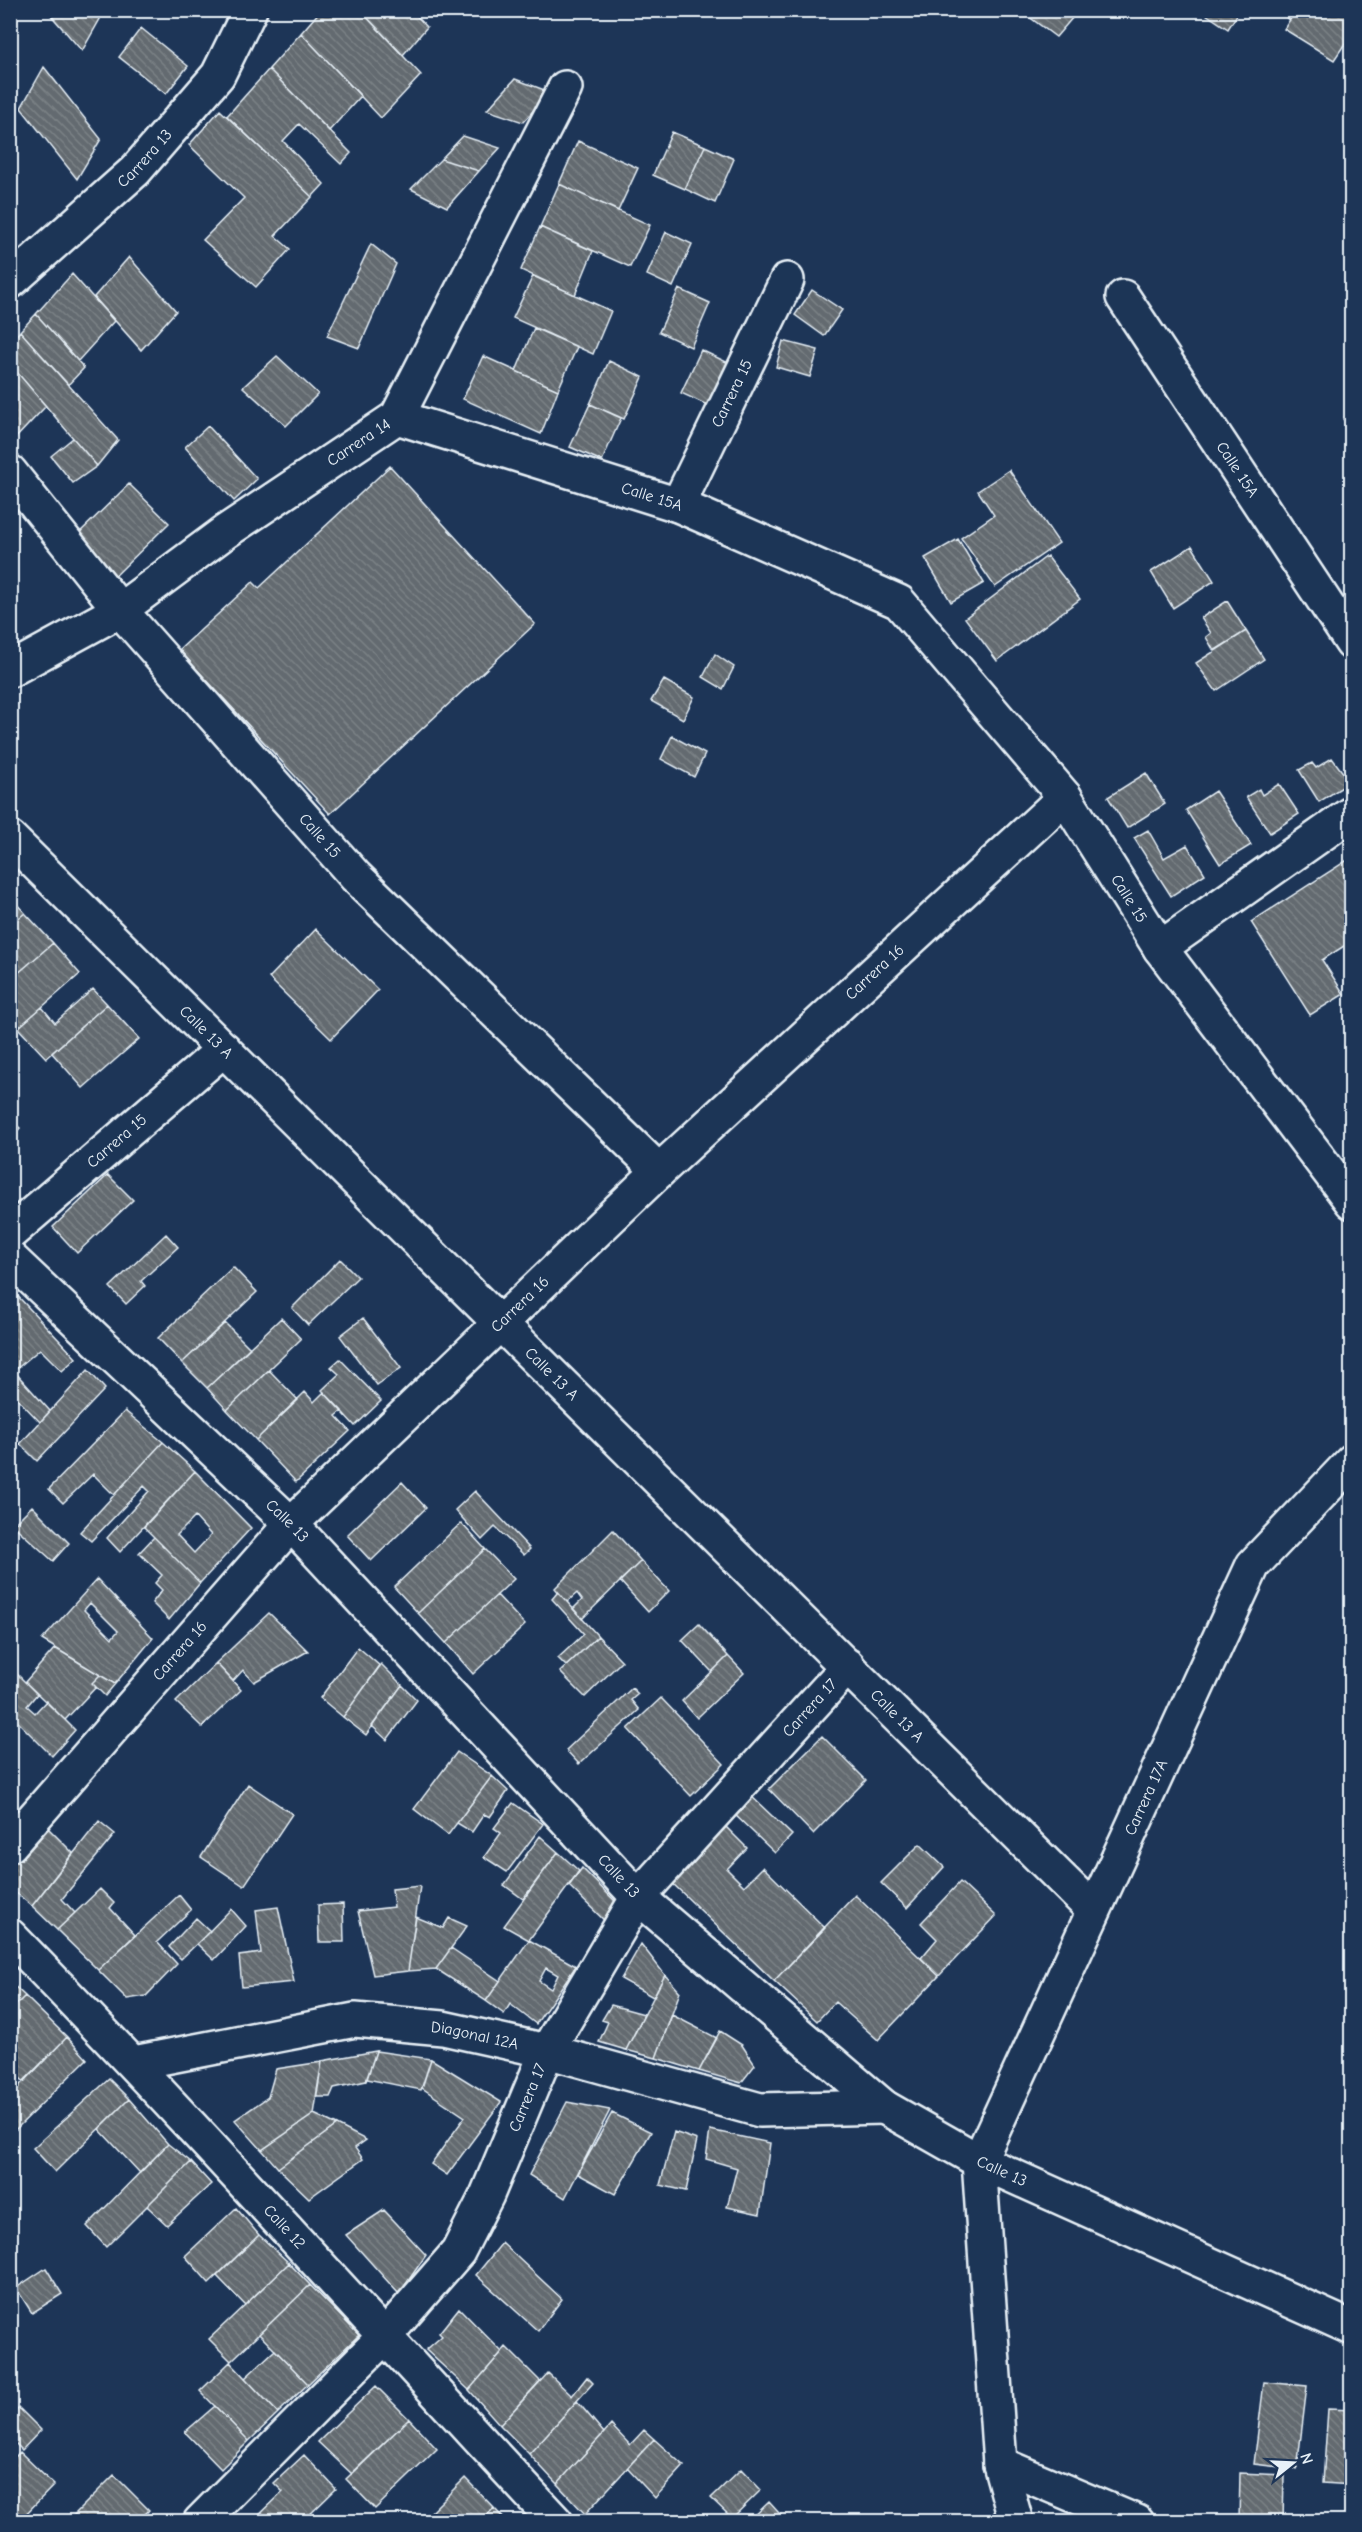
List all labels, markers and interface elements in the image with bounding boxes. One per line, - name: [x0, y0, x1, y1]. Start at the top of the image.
- street label: Carrera 13: [114, 126, 176, 191]
- street label: Carrera 15: [708, 357, 756, 430]
- street label: Carrera 14: [324, 415, 394, 470]
- street label: Calle 15A: [1212, 438, 1262, 501]
- street label: Calle 15A: [619, 479, 684, 515]
- street label: Calle 15: [295, 810, 344, 862]
- street label: Calle 15: [1107, 871, 1151, 926]
- street label: Carrera 16: [842, 941, 908, 1004]
- street label: Calle 13 A: [176, 1002, 237, 1062]
- street label: Carrera 15: [83, 1110, 151, 1172]
- street label: Carrera 16: [487, 1272, 553, 1336]
- street label: Calle 13 A: [521, 1344, 582, 1404]
- street label: Calle 13: [262, 1496, 312, 1546]
- street label: Carrera 16: [149, 1617, 211, 1684]
- street label: Carrera 17: [779, 1675, 841, 1741]
- street label: Calle 13 A: [867, 1686, 927, 1746]
- street label: Carrera 17A: [1121, 1757, 1171, 1838]
- street label: Calle 13: [594, 1851, 643, 1902]
- street label: Diagonal 12A: [430, 2018, 520, 2053]
- street label: Carrera 17: [505, 2061, 550, 2134]
- street label: Calle 13: [974, 2152, 1030, 2190]
- street label: Calle 12: [260, 2201, 309, 2253]
- north arrow: [1263, 2433, 1323, 2493]
- text: N: [1296, 2451, 1316, 2466]

